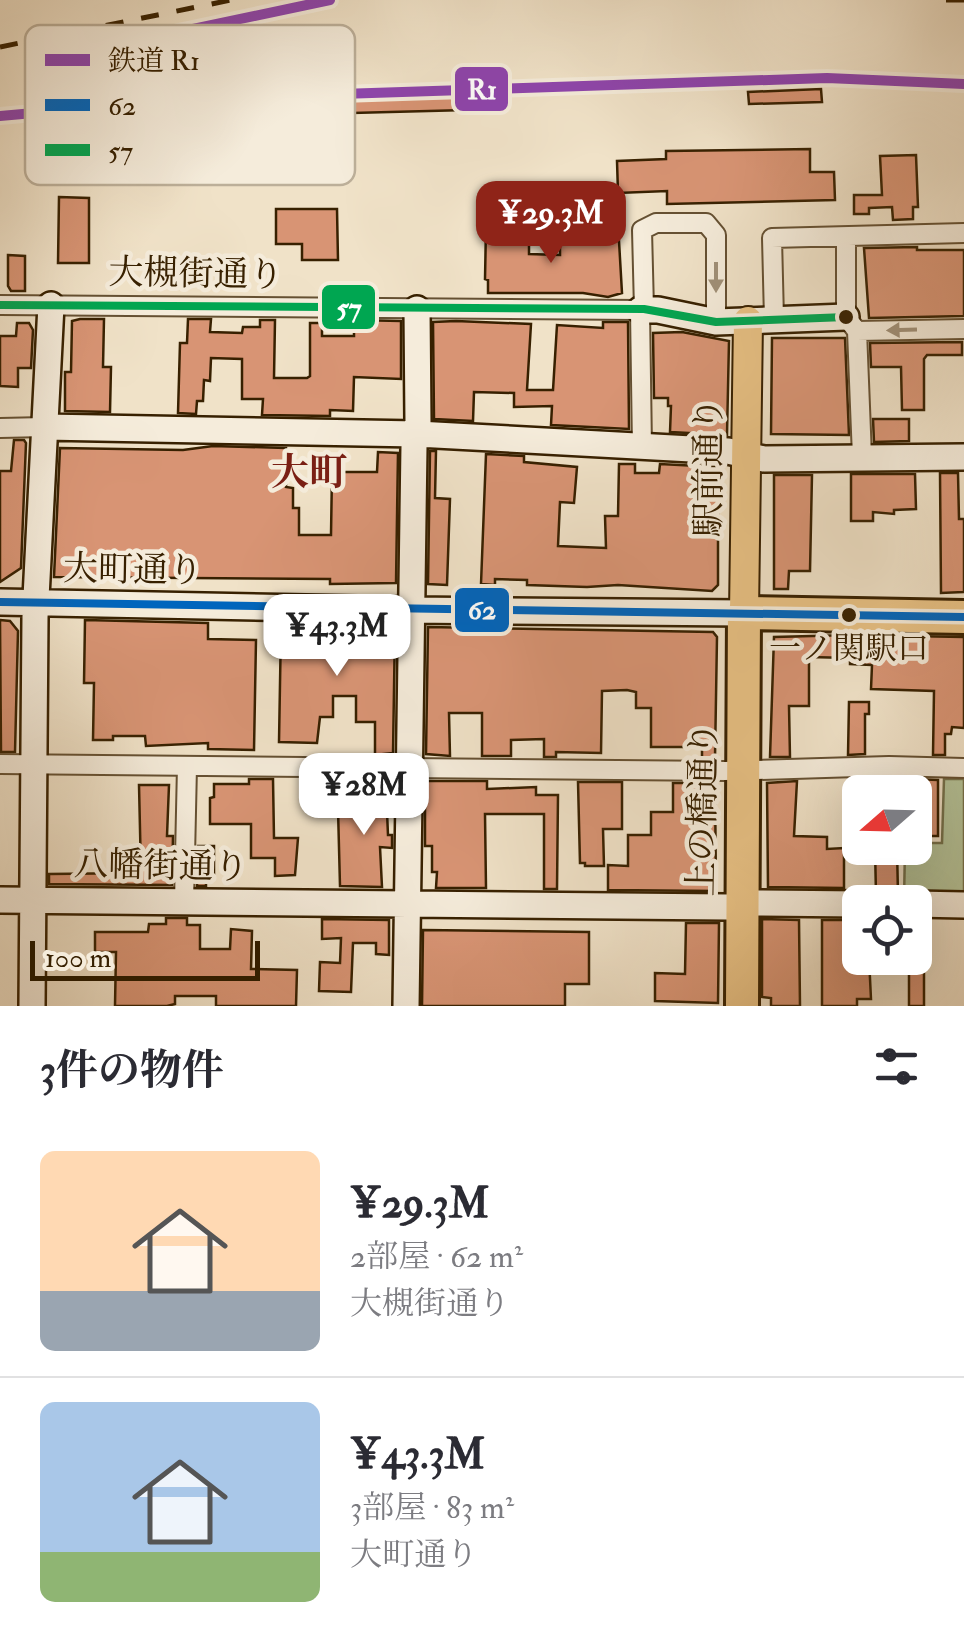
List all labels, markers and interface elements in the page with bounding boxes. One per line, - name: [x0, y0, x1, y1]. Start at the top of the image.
- legend: [25, 25, 355, 185]
- text: 鉄道 R1: [108, 44, 200, 79]
- line badge: R1: [453, 65, 510, 113]
- text: R1: [467, 73, 497, 108]
- text: 62: [108, 89, 136, 124]
- text: 57: [108, 134, 133, 169]
- pin: ¥29.3M: [470, 181, 632, 266]
- text: ¥29.3M: [498, 193, 604, 233]
- street label: 大槻街通り: [108, 250, 284, 298]
- one-way arrow: [708, 262, 724, 294]
- line badge: 57: [320, 283, 377, 331]
- text: 57: [336, 291, 362, 326]
- unlabelled marker: [836, 307, 856, 327]
- one-way arrow: [885, 323, 917, 339]
- street label: 駅前通り: [687, 397, 731, 537]
- district label: 大町: [271, 449, 347, 497]
- street label: 大町通り: [63, 547, 203, 593]
- line badge: 62: [453, 586, 511, 634]
- text: 62: [468, 593, 496, 628]
- pin: ¥43.3M: [256, 594, 418, 679]
- marker: 一ノ関駅口: [839, 605, 859, 625]
- text: ¥43.3M: [285, 606, 389, 646]
- place label: 一ノ関駅口: [769, 629, 929, 669]
- street label: 上の橋通り: [679, 721, 727, 897]
- pin: ¥28M: [305, 753, 423, 838]
- text: ¥28M: [321, 765, 407, 805]
- north arrow: [842, 775, 932, 865]
- map controls: [842, 775, 932, 975]
- street label: 八幡街通り: [73, 842, 249, 890]
- button: locate: [842, 885, 932, 975]
- scale bar: [30, 936, 260, 980]
- text: 100 m: [45, 941, 111, 976]
- icon: filters: [869, 1039, 924, 1094]
- text: 3件の物件: [40, 1045, 224, 1097]
- text: ¥29.3M: [350, 1178, 489, 1230]
- icon: home: [120, 1191, 240, 1311]
- text: 2部屋 · 62 m²: [350, 1237, 523, 1277]
- text: 大槻街通り: [350, 1284, 510, 1324]
- text: ¥43.3M: [350, 1429, 485, 1481]
- icon: home: [120, 1442, 240, 1562]
- text: 3部屋 · 83 m²: [350, 1488, 514, 1528]
- text: 大町通り: [350, 1535, 478, 1575]

